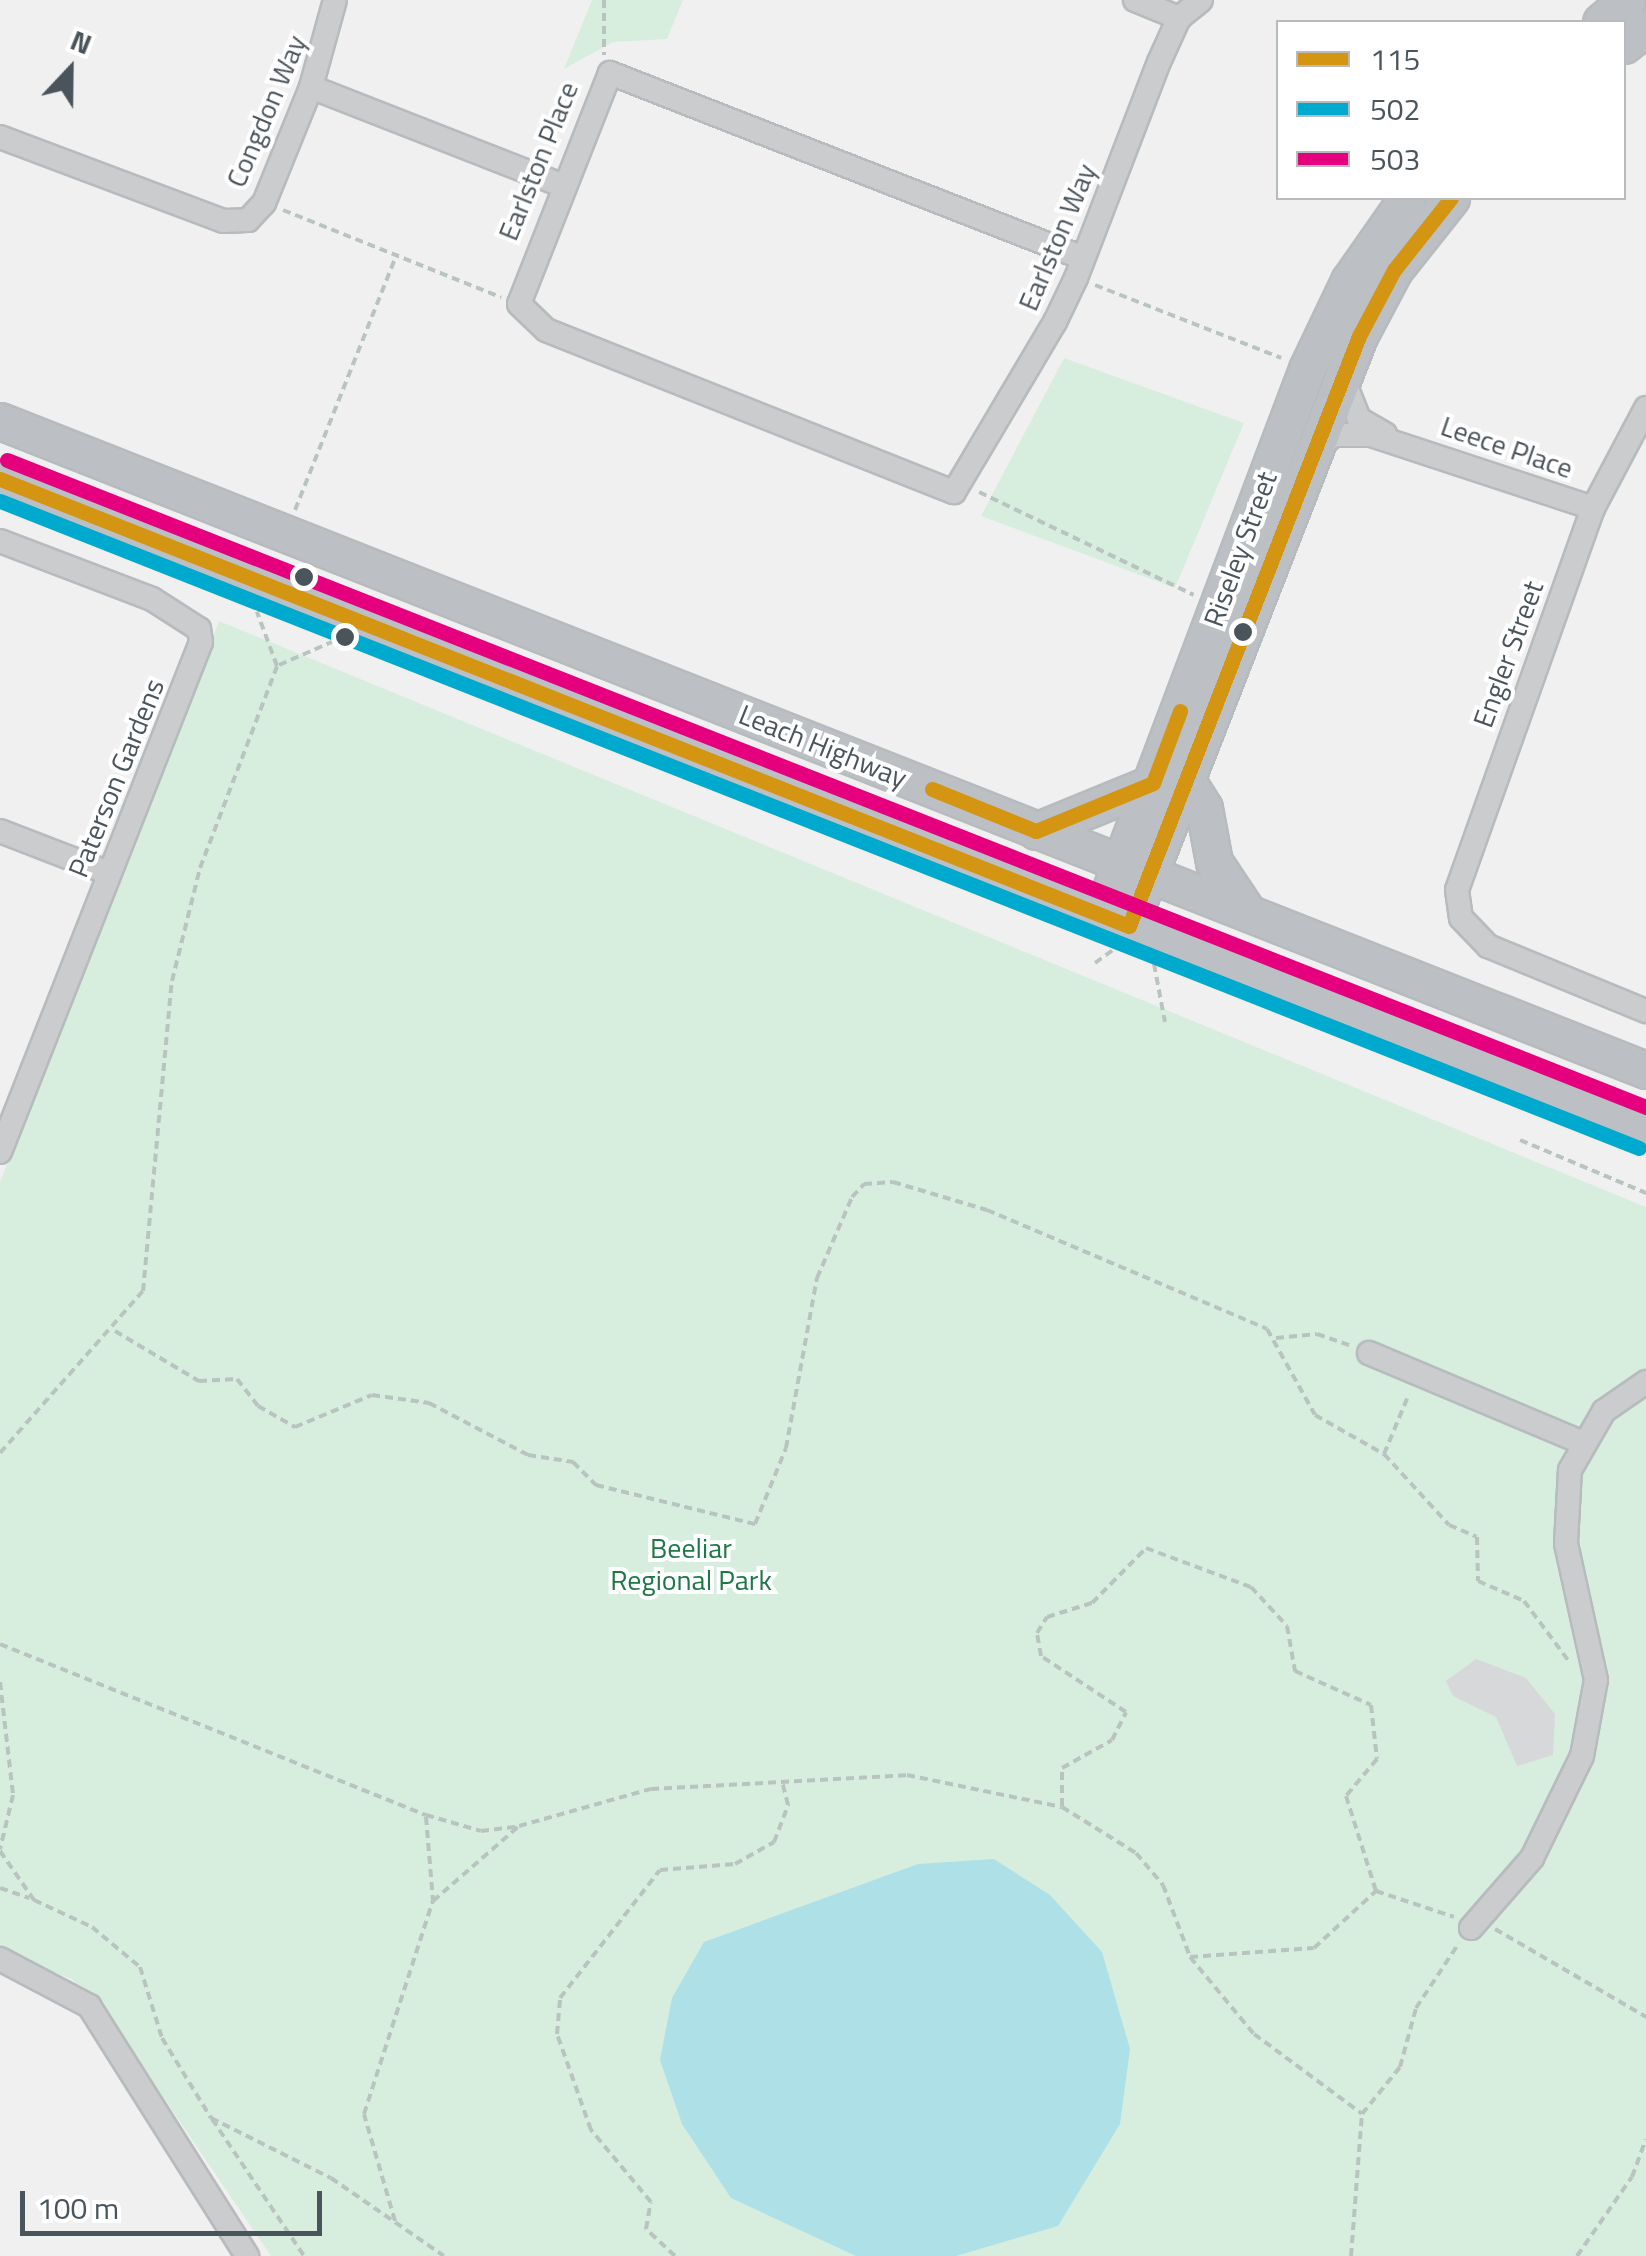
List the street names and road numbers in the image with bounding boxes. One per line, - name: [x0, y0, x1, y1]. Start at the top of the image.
- street label: Congdon Way: [219, 30, 313, 192]
- street label: Earlston Place: [491, 77, 585, 245]
- street label: Earlston Way: [1011, 159, 1103, 315]
- street label: Leece Place: [1437, 409, 1577, 485]
- street label: Riseley Street: [1196, 467, 1284, 631]
- street label: Engler Street: [1466, 576, 1550, 732]
- street label: Paterson Gardens: [61, 674, 171, 882]
- street label: Leach Highway: [734, 697, 912, 795]

